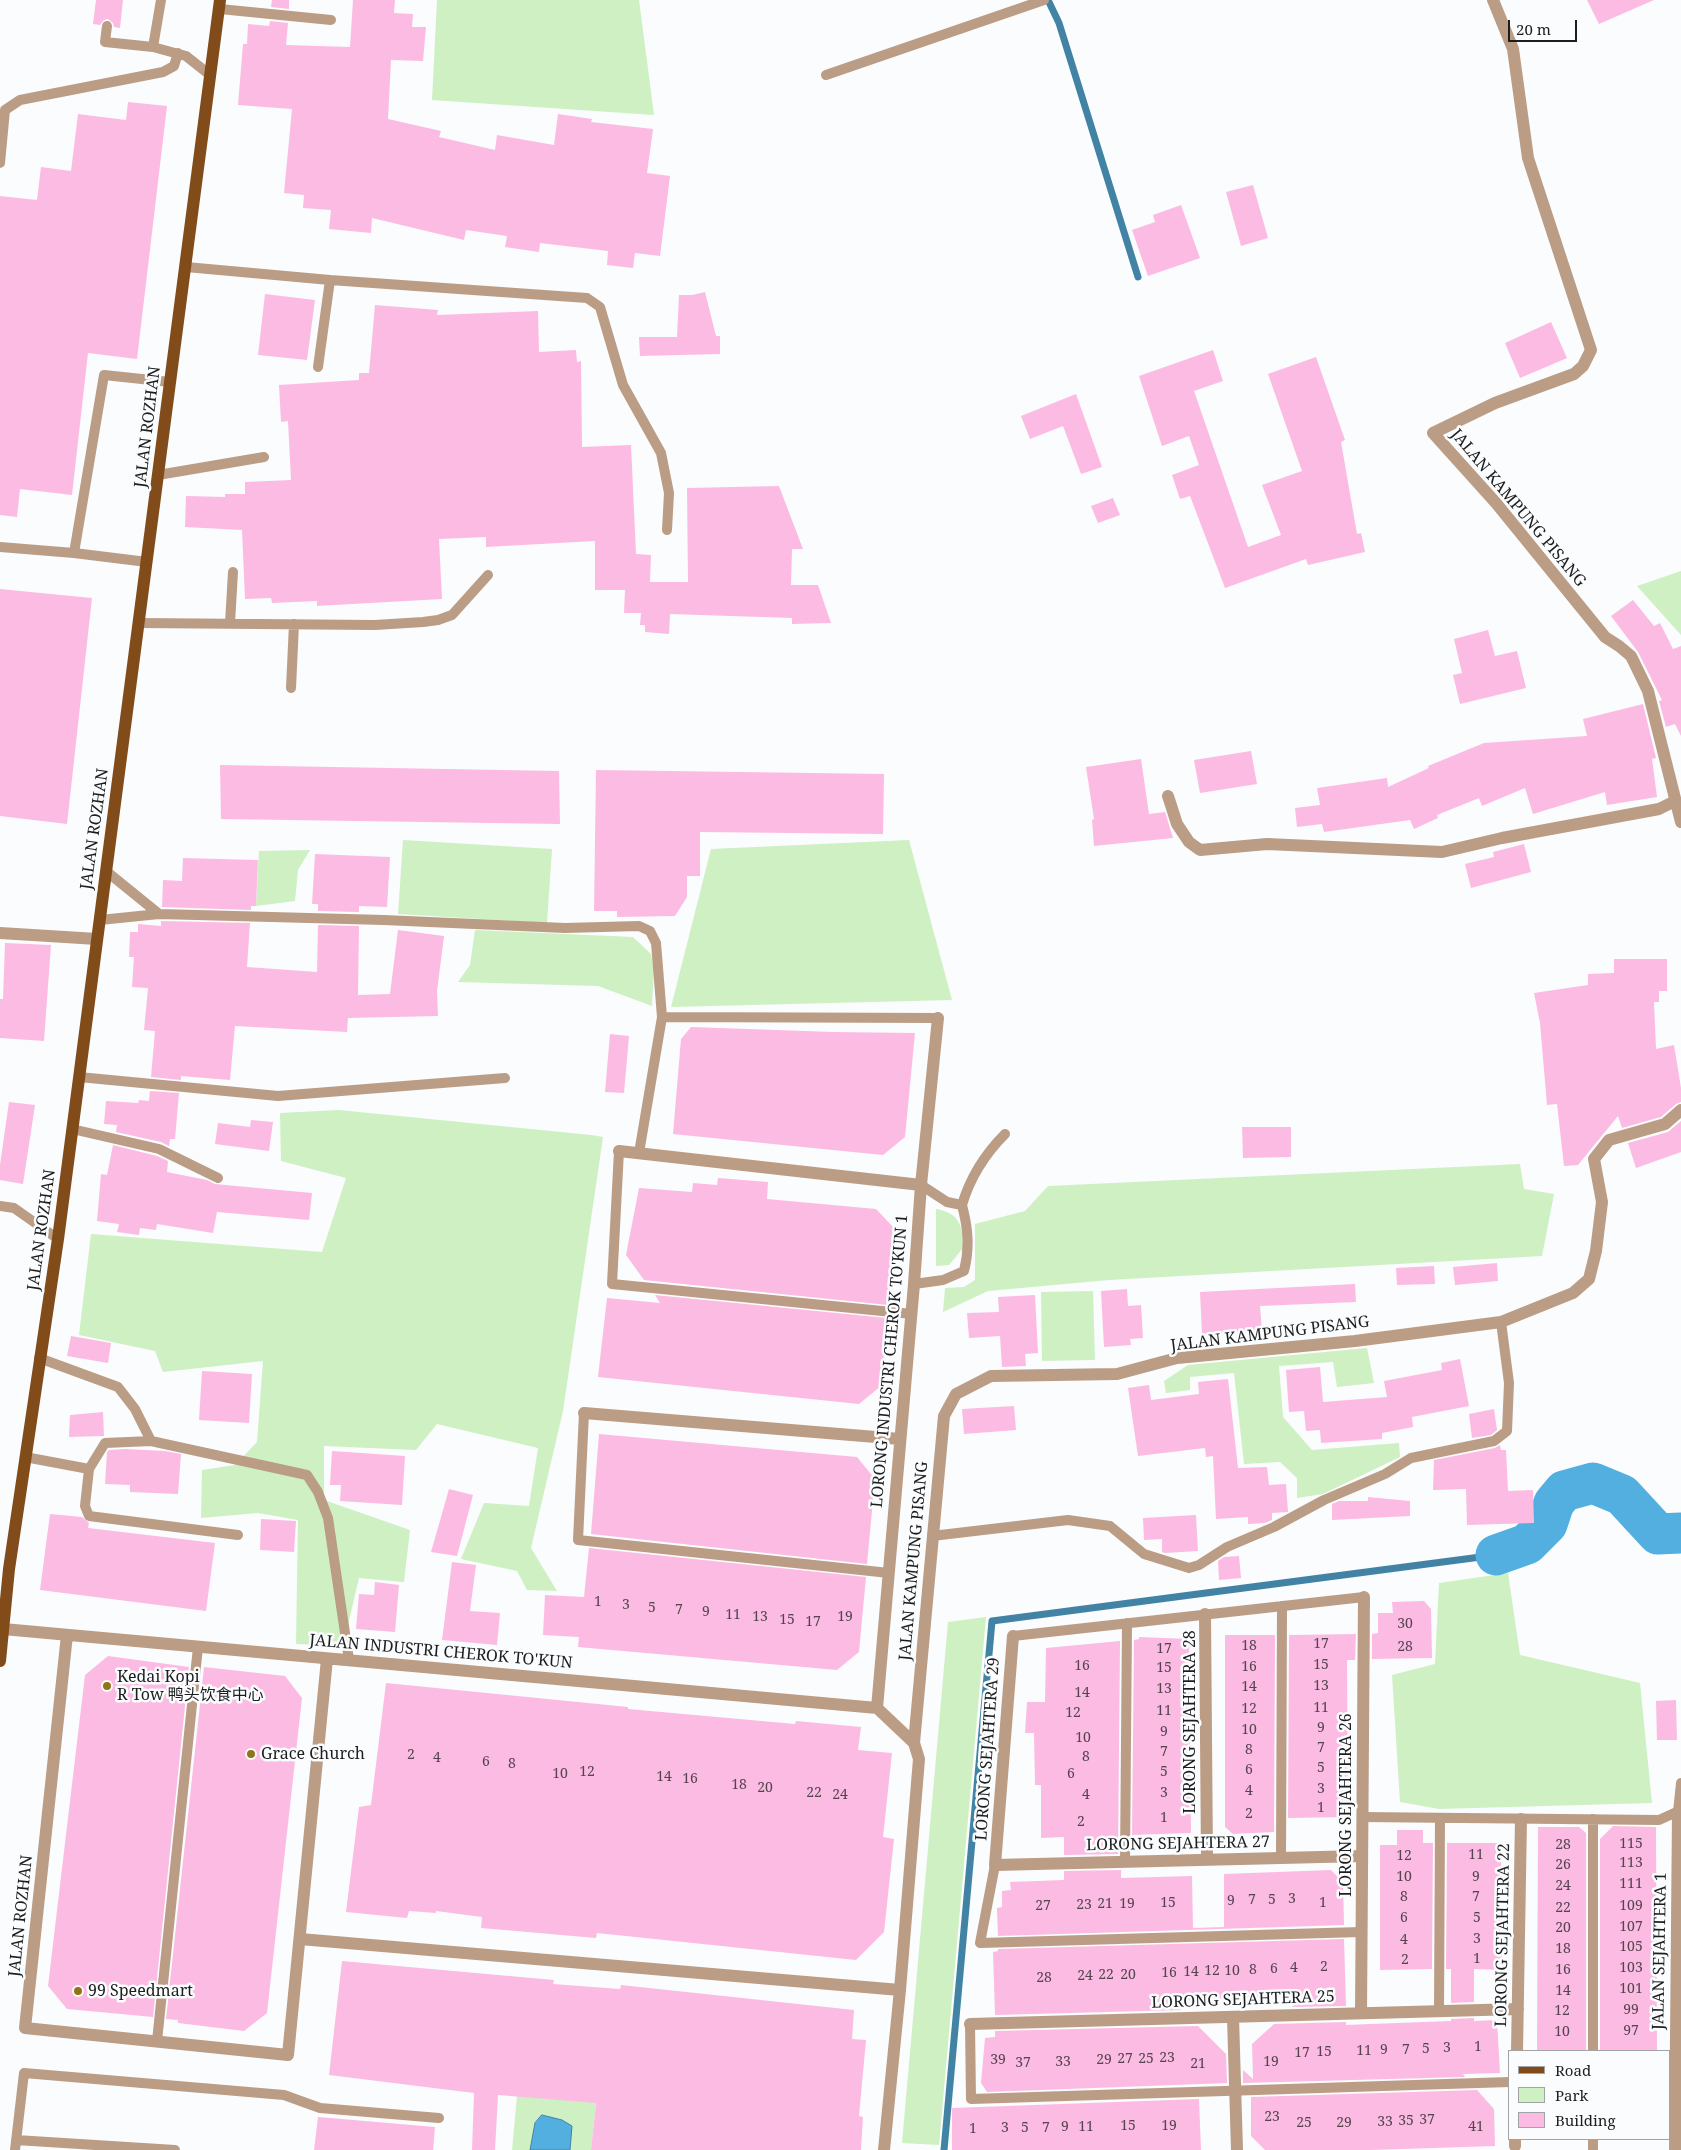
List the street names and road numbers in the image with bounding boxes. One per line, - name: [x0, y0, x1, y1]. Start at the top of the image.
- street label: JALAN ROZHAN: [131, 365, 165, 489]
- street label: JALAN KAMPUNG PISANG: [1446, 425, 1590, 591]
- street label: JALAN ROZHAN: [77, 767, 113, 891]
- street label: JALAN ROZHAN: [24, 1168, 60, 1292]
- street label: LORONG INDUSTRI CHEROK TO'KUN 1: [868, 1214, 912, 1508]
- street label: JALAN KAMPUNG PISANG: [1170, 1312, 1370, 1356]
- street label: JALAN KAMPUNG PISANG: [896, 1461, 932, 1661]
- street label: LORONG SEJAHTERA 28: [1180, 1630, 1200, 1814]
- street label: JALAN INDUSTRI CHEROK TO'KUN: [309, 1631, 573, 1673]
- street label: LORONG SEJAHTERA 29: [972, 1657, 1004, 1841]
- street label: LORONG SEJAHTERA 26: [1336, 1713, 1356, 1897]
- street label: LORONG SEJAHTERA 27: [1086, 1833, 1270, 1855]
- street label: LORONG SEJAHTERA 22: [1492, 1843, 1514, 2027]
- street label: JALAN ROZHAN: [5, 1854, 37, 1978]
- street label: JALAN SEJAHTERA 1: [1649, 1872, 1671, 2030]
- street label: LORONG SEJAHTERA 25: [1151, 1987, 1335, 2013]

